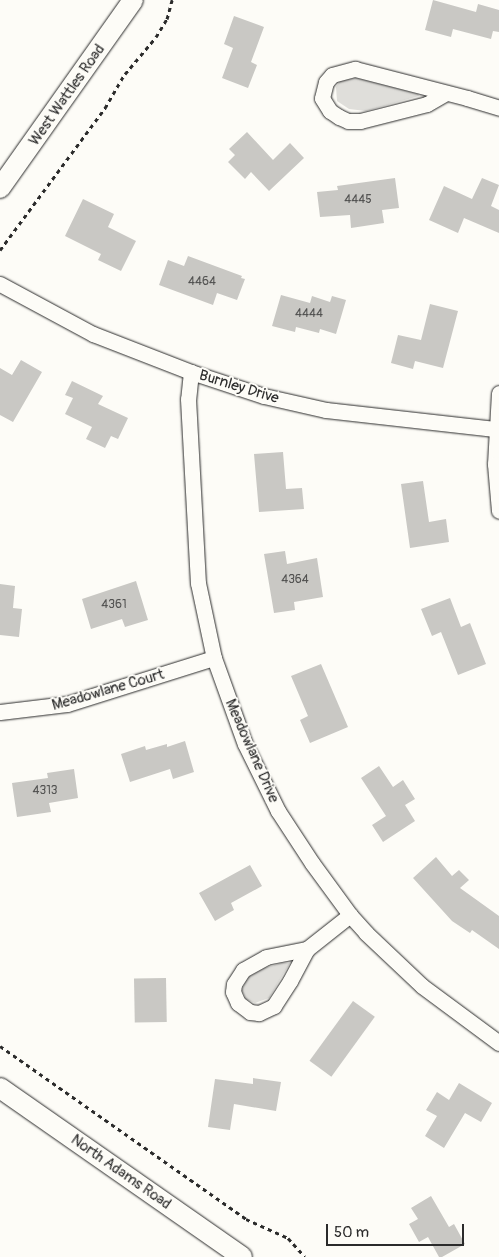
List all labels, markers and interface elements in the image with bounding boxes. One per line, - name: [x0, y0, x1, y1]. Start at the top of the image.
- street label: West Wattles Road: [25, 41, 109, 149]
- house number: 4445: [344, 193, 372, 207]
- house number: 4464: [188, 275, 216, 289]
- house number: 4444: [295, 307, 323, 321]
- street label: Burnley Drive: [197, 366, 281, 408]
- house number: 4364: [281, 573, 309, 587]
- house number: 4361: [101, 598, 127, 612]
- street label: Meadowlane Court: [50, 665, 166, 715]
- street label: Meadowlane Drive: [221, 696, 283, 806]
- house number: 4313: [32, 784, 58, 798]
- street label: North Adams Road: [67, 1131, 175, 1213]
- scale bar: [329, 1214, 466, 1246]
- text: 50 m: [334, 1223, 369, 1242]

